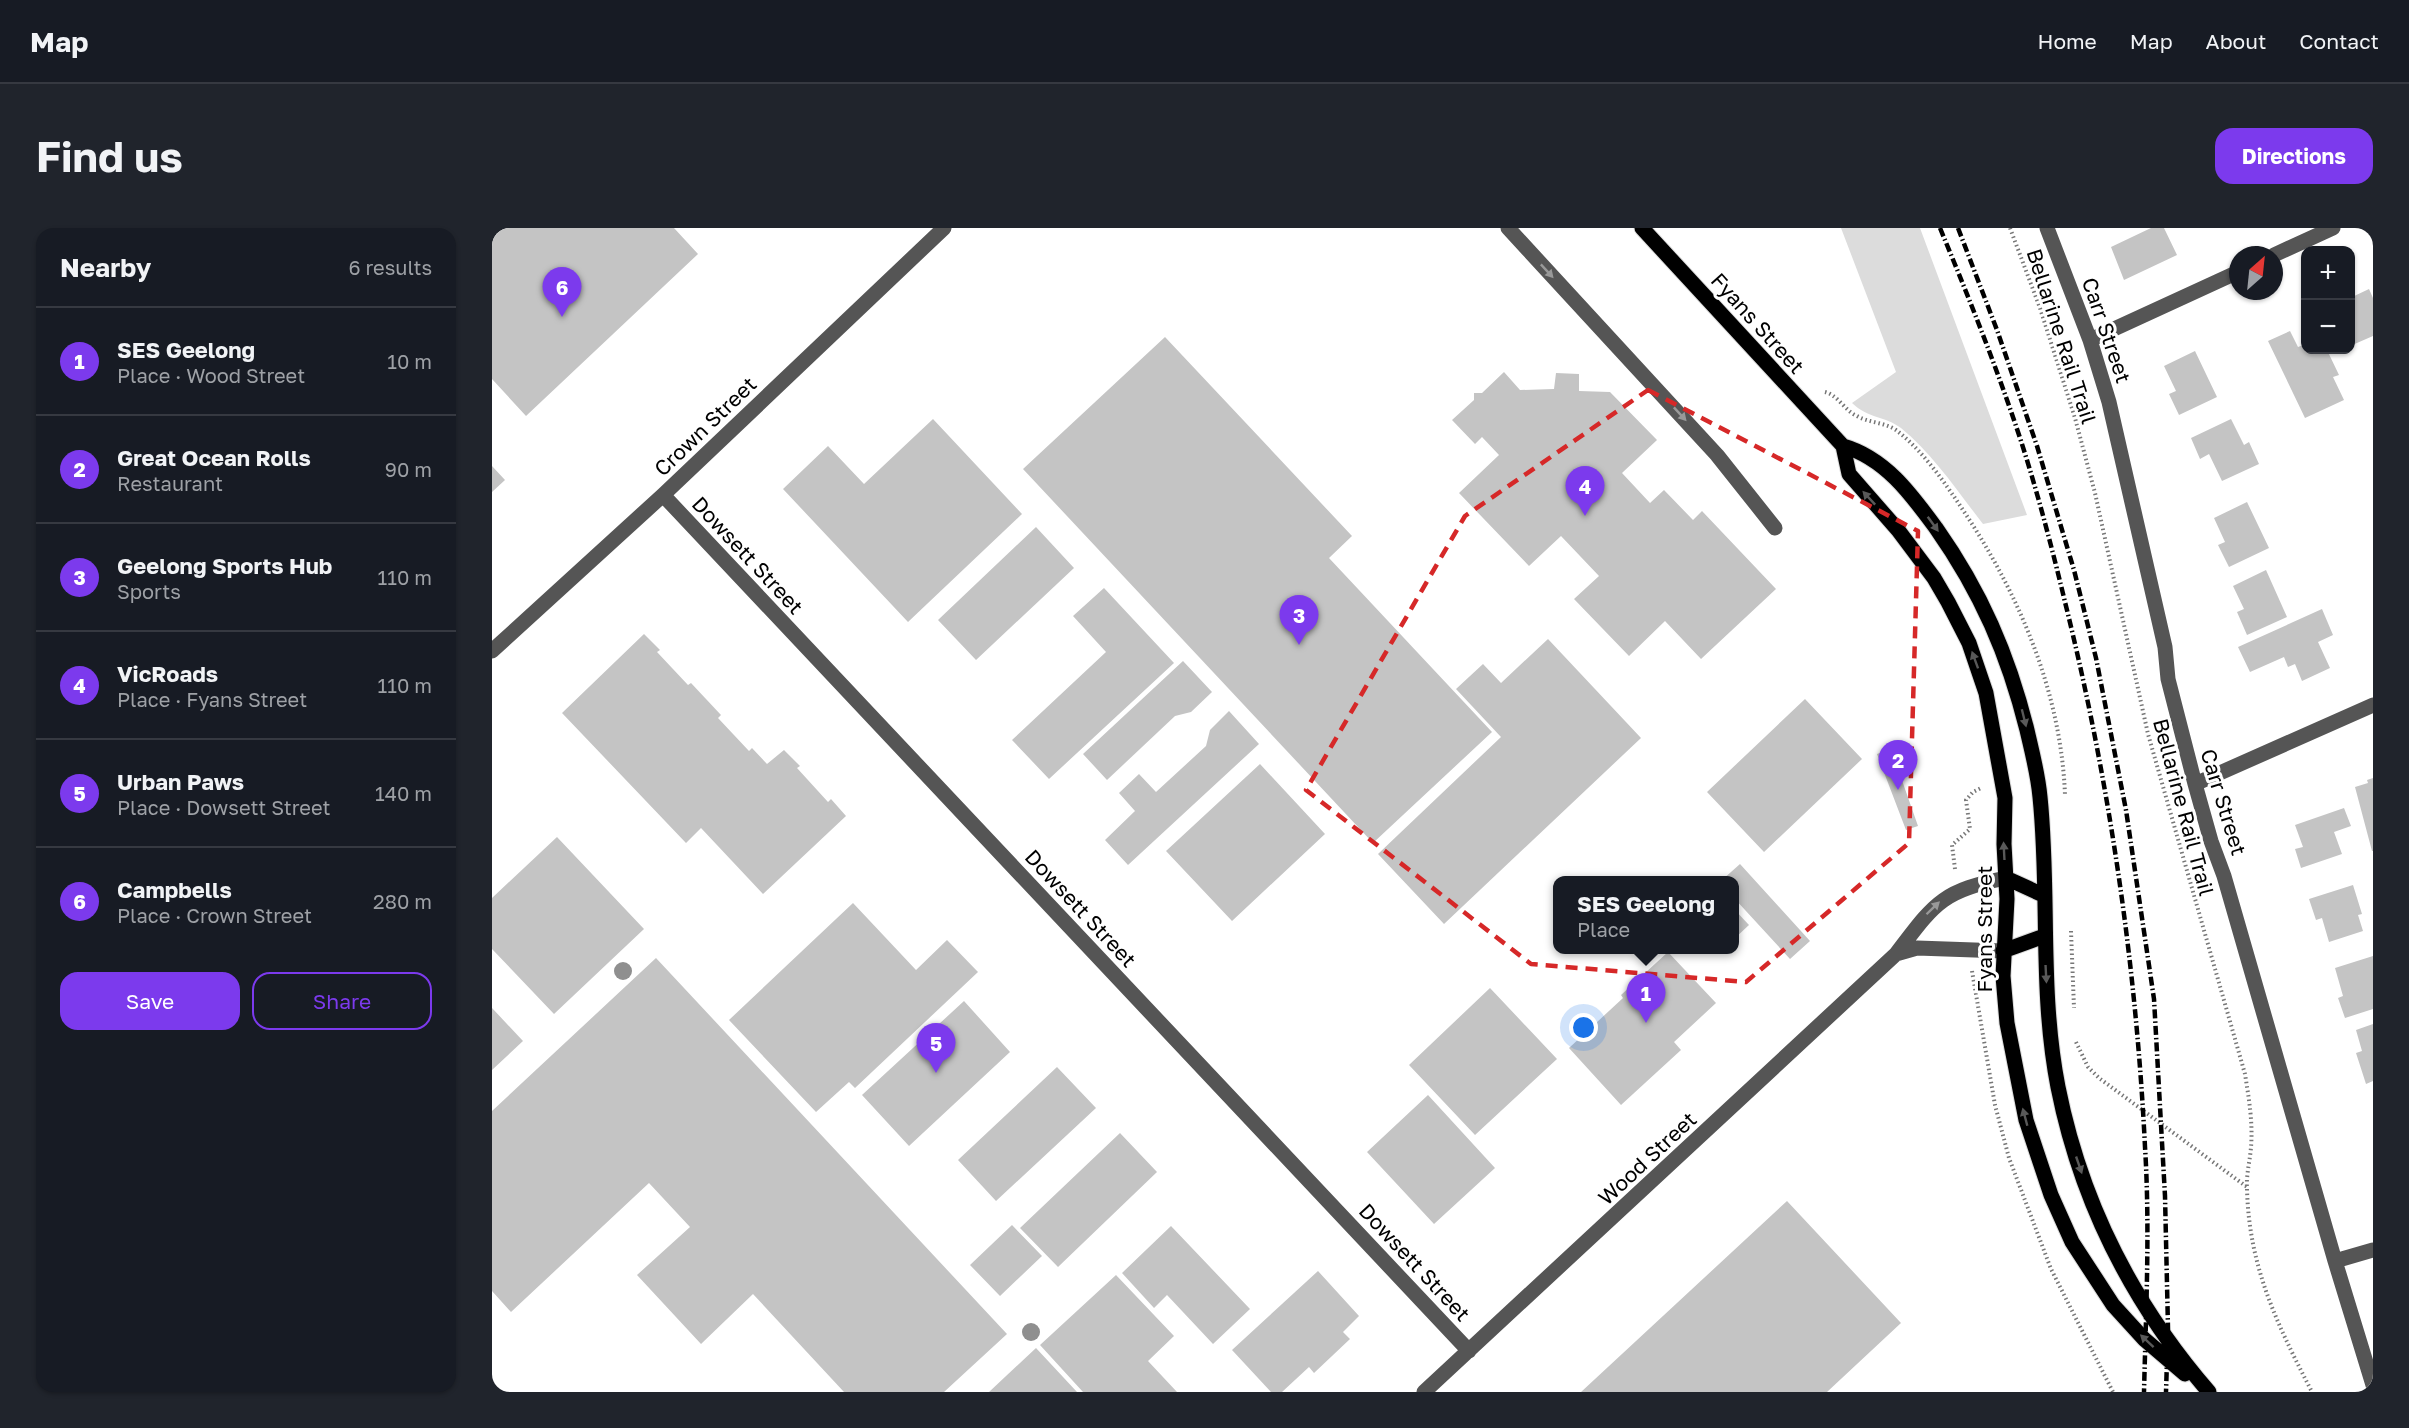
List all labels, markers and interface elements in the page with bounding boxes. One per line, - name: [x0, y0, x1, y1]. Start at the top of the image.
- text: Map: [30, 25, 88, 58]
- text: Home: [2037, 28, 2097, 54]
- text: Map: [2130, 28, 2173, 54]
- text: About: [2206, 28, 2266, 54]
- text: Contact: [2299, 28, 2379, 54]
- button: Directions: [2215, 128, 2373, 184]
- text: Find us: [36, 131, 183, 181]
- street label: Bellarine Rail Trail: [2021, 245, 2103, 427]
- north arrow: [2229, 246, 2283, 300]
- map controls: [2301, 246, 2355, 354]
- button: +: [2301, 246, 2355, 300]
- text: Nearby: [60, 252, 151, 283]
- text: 6 results: [348, 255, 432, 279]
- one-way arrow: [1540, 264, 1554, 278]
- street label: Fyans Street: [1706, 267, 1810, 379]
- pin: 6: [542, 268, 582, 317]
- street label: Carr Street: [2077, 274, 2137, 386]
- button: −: [2301, 300, 2355, 354]
- text: SES Geelong: [117, 336, 255, 363]
- text: 1: [74, 349, 85, 373]
- text: 10 m: [387, 349, 432, 373]
- text: Place · Wood Street: [117, 363, 305, 387]
- street label: Crown Street: [648, 371, 762, 481]
- one-way arrow: [1672, 407, 1686, 421]
- text: Great Ocean Rolls: [117, 444, 311, 471]
- text: 2: [73, 457, 86, 481]
- text: 90 m: [385, 457, 432, 481]
- pin: 4: [1566, 466, 1604, 516]
- text: Restaurant: [117, 471, 223, 495]
- street label: Dowsett Street: [687, 491, 809, 619]
- one-way arrow: [1863, 491, 1876, 506]
- one-way arrow: [1926, 516, 1938, 531]
- text: Geelong Sports Hub: [117, 552, 332, 579]
- text: 3: [73, 565, 86, 589]
- text: 110 m: [378, 565, 432, 589]
- text: Sports: [117, 579, 181, 603]
- pin: 3: [1280, 596, 1318, 645]
- one-way arrow: [1970, 650, 1980, 668]
- text: VicRoads: [117, 660, 218, 687]
- text: 4: [73, 673, 86, 697]
- text: 110 m: [378, 673, 432, 697]
- text: Place · Fyans Street: [117, 687, 307, 711]
- one-way arrow: [2019, 709, 2029, 727]
- street label: Bellarine Rail Trail: [2148, 715, 2220, 899]
- pin: 2: [1878, 740, 1918, 790]
- street label: Carr Street: [2195, 746, 2253, 858]
- text: Urban Paws: [117, 768, 244, 795]
- text: 5: [73, 781, 86, 805]
- text: 140 m: [375, 781, 432, 805]
- text: Place · Dowsett Street: [117, 795, 331, 819]
- one-way arrow: [2000, 841, 2009, 860]
- street label: Dowsett Street: [1020, 844, 1142, 972]
- street label: Fyans Street: [1971, 866, 1997, 992]
- text: Campbells: [117, 876, 232, 903]
- popup: [1553, 876, 1739, 954]
- text: 6: [73, 889, 86, 913]
- text: 280 m: [373, 889, 432, 913]
- text: SES Geelong: [1577, 890, 1715, 917]
- one-way arrow: [1925, 902, 1939, 916]
- text: Place · Crown Street: [117, 903, 312, 927]
- text: Place: [1577, 917, 1630, 941]
- one-way arrow: [2041, 965, 2050, 984]
- button: Save: [60, 972, 240, 1030]
- button: Share: [252, 972, 432, 1030]
- pin: 1: [1626, 974, 1666, 1023]
- your location: [1569, 1013, 1598, 1042]
- pin: 5: [916, 1024, 956, 1073]
- street label: Wood Street: [1592, 1106, 1702, 1210]
- one-way arrow: [2020, 1108, 2030, 1126]
- one-way arrow: [2075, 1156, 2084, 1174]
- street label: Dowsett Street: [1354, 1198, 1476, 1326]
- one-way arrow: [2140, 1335, 2155, 1348]

